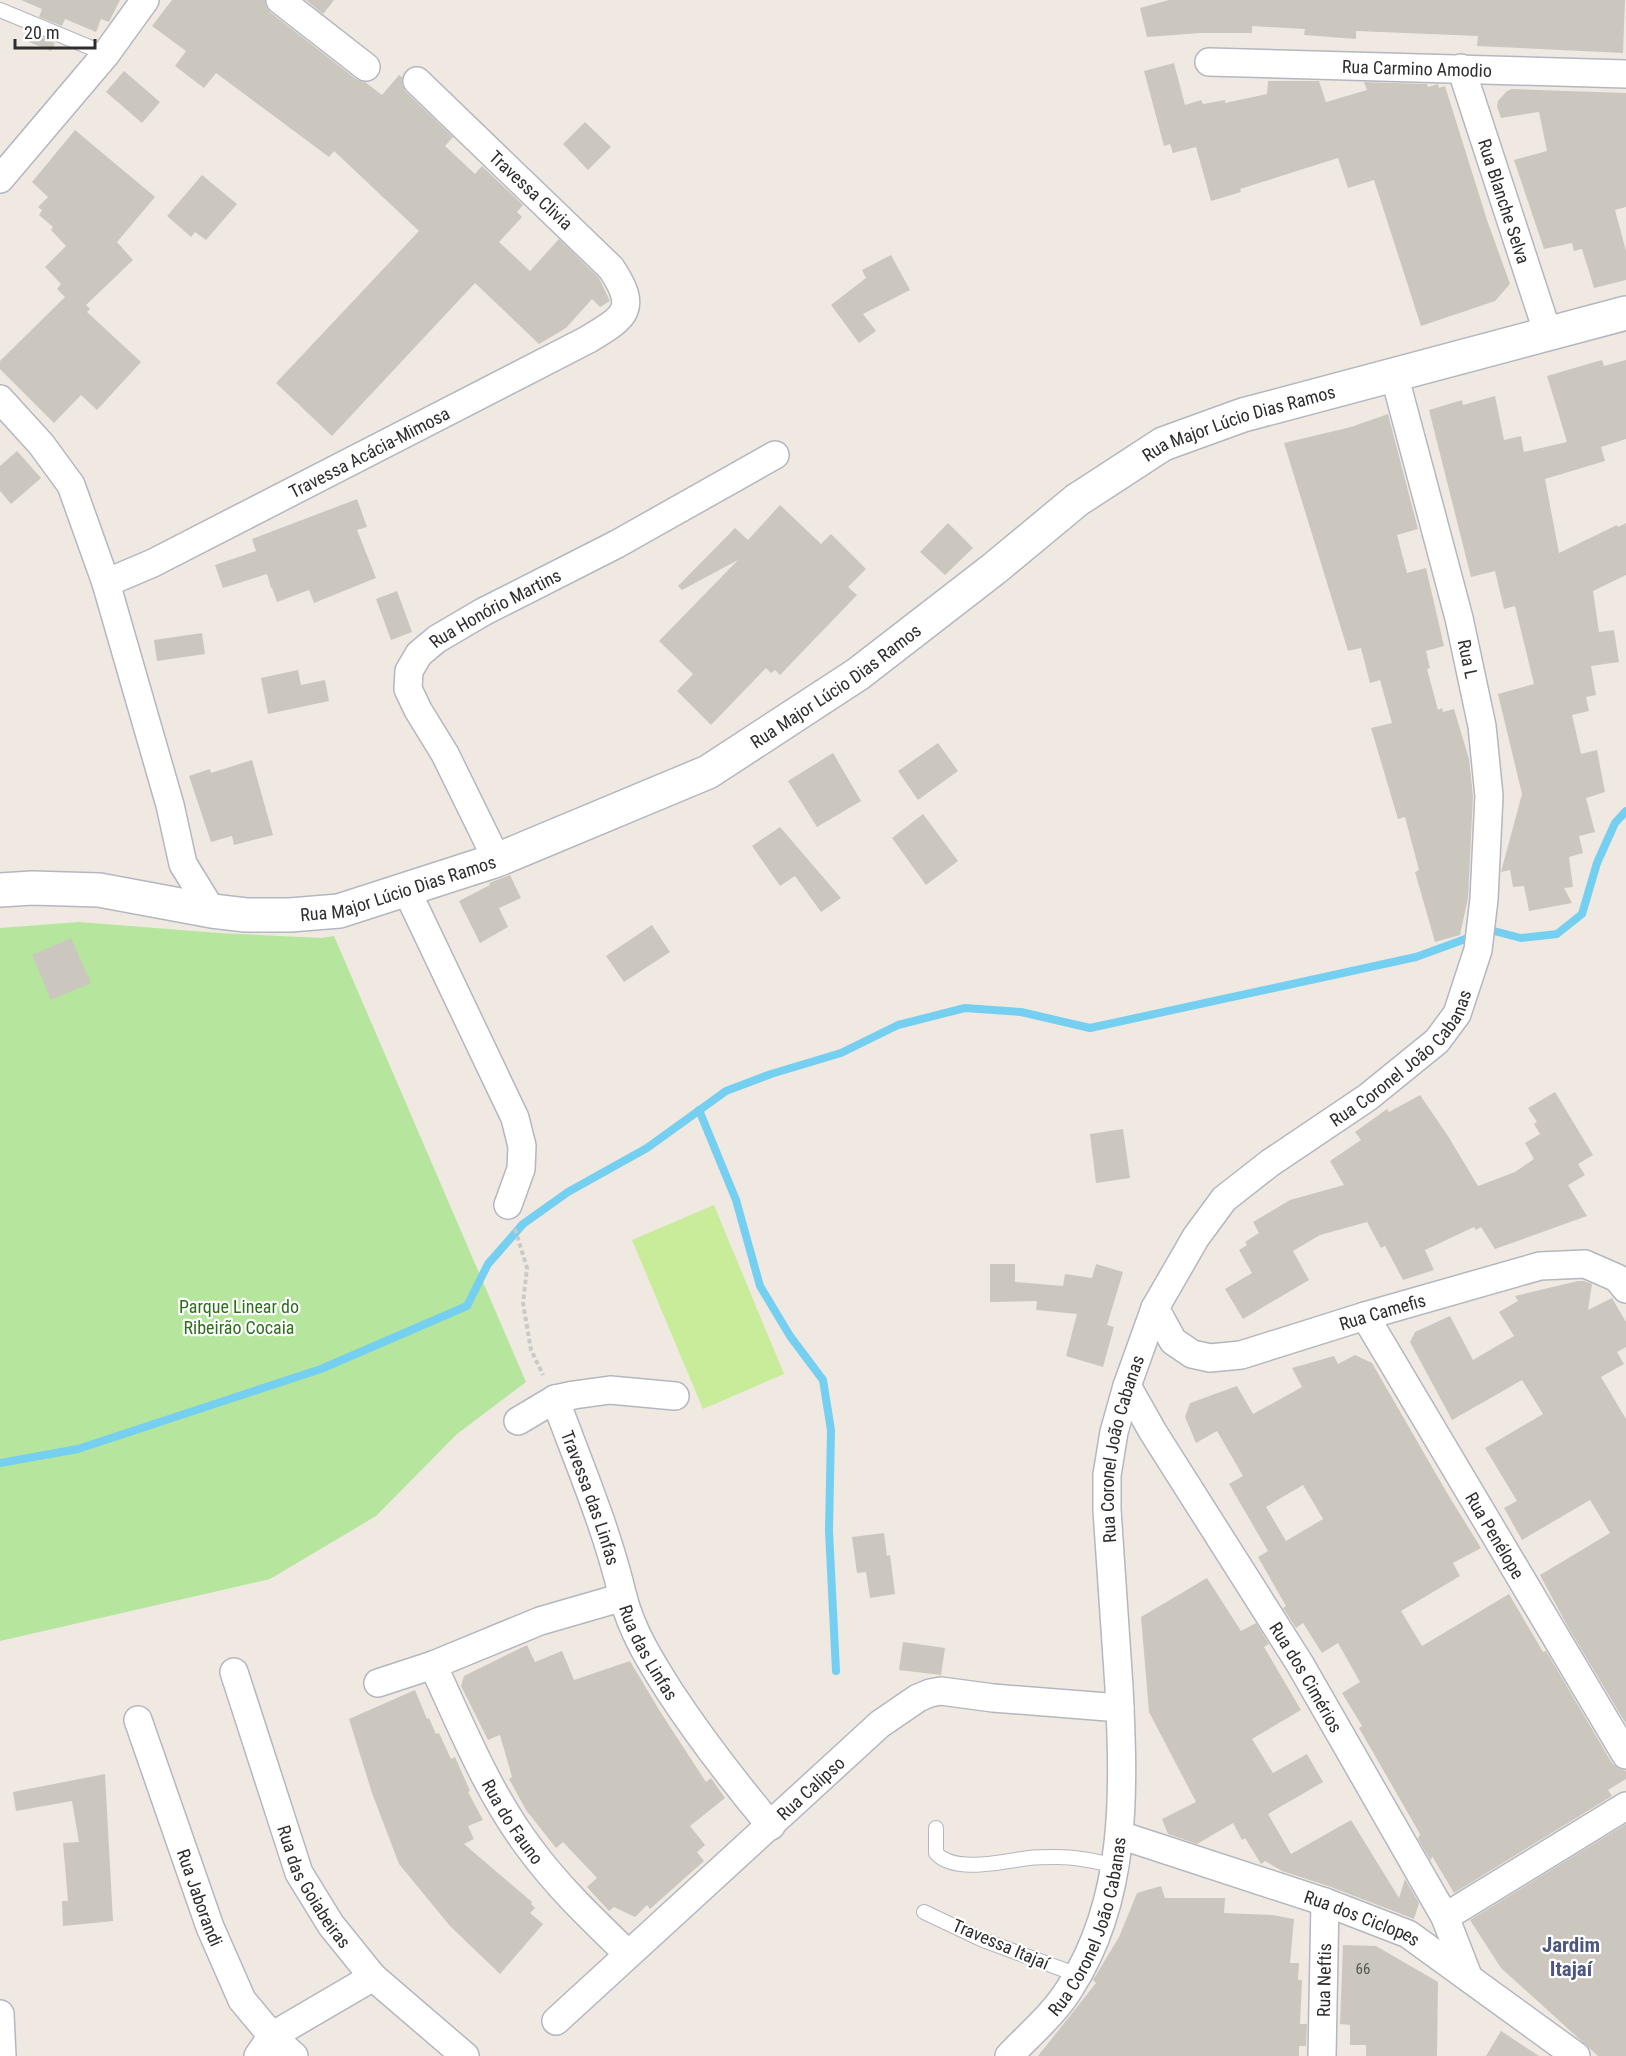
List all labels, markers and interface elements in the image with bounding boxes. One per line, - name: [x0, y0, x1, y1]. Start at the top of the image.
- scale bar: [15, 12, 94, 50]
- text: 20 m: [24, 22, 59, 43]
- street label: Rua Carmino Amodio: [1342, 55, 1492, 81]
- street label: Rua Blanche Selva: [1474, 136, 1535, 266]
- street label: Travessa Clivia: [485, 146, 577, 234]
- street label: Rua Major Lúcio Dias Ramos: [1138, 380, 1337, 465]
- street label: Travessa Acácia-Mimosa: [285, 402, 453, 502]
- street label: Rua Honório Martins: [425, 564, 564, 652]
- street label: Rua Major Lúcio Dias Ramos: [746, 619, 925, 752]
- street label: Rua L: [1454, 637, 1482, 681]
- street label: Rua Major Lúcio Dias Ramos: [299, 851, 498, 925]
- street label: Rua Coronel João Cabanas: [1326, 987, 1475, 1130]
- street label: Rua Camefis: [1336, 1289, 1428, 1334]
- park label: Parque Linear do Ribeirão Cocaia: [179, 1296, 299, 1338]
- street label: Rua Coronel João Cabanas: [1096, 1352, 1148, 1544]
- street label: Travessa das Linfas: [557, 1427, 624, 1567]
- street label: Rua Penélope: [1461, 1488, 1529, 1582]
- street label: Rua das Linfas: [615, 1602, 683, 1704]
- street label: Rua dos Cimérios: [1266, 1618, 1347, 1736]
- street label: Rua Calipso: [772, 1752, 848, 1824]
- street label: Rua do Fauno: [478, 1776, 548, 1868]
- street label: Rua das Goiabeiras: [274, 1823, 356, 1952]
- street label: Rua Coronel João Cabanas: [1043, 1836, 1129, 2020]
- street label: Rua Jaborandi: [173, 1846, 228, 1949]
- street label: Rua dos Ciclopes: [1302, 1885, 1425, 1950]
- street label: Travessa Itajaí: [950, 1914, 1053, 1974]
- district label: Jardim Itajaí: [1542, 1933, 1600, 1981]
- street label: Rua Neftis: [1312, 1943, 1335, 2017]
- house number: 66: [1356, 1960, 1370, 1978]

